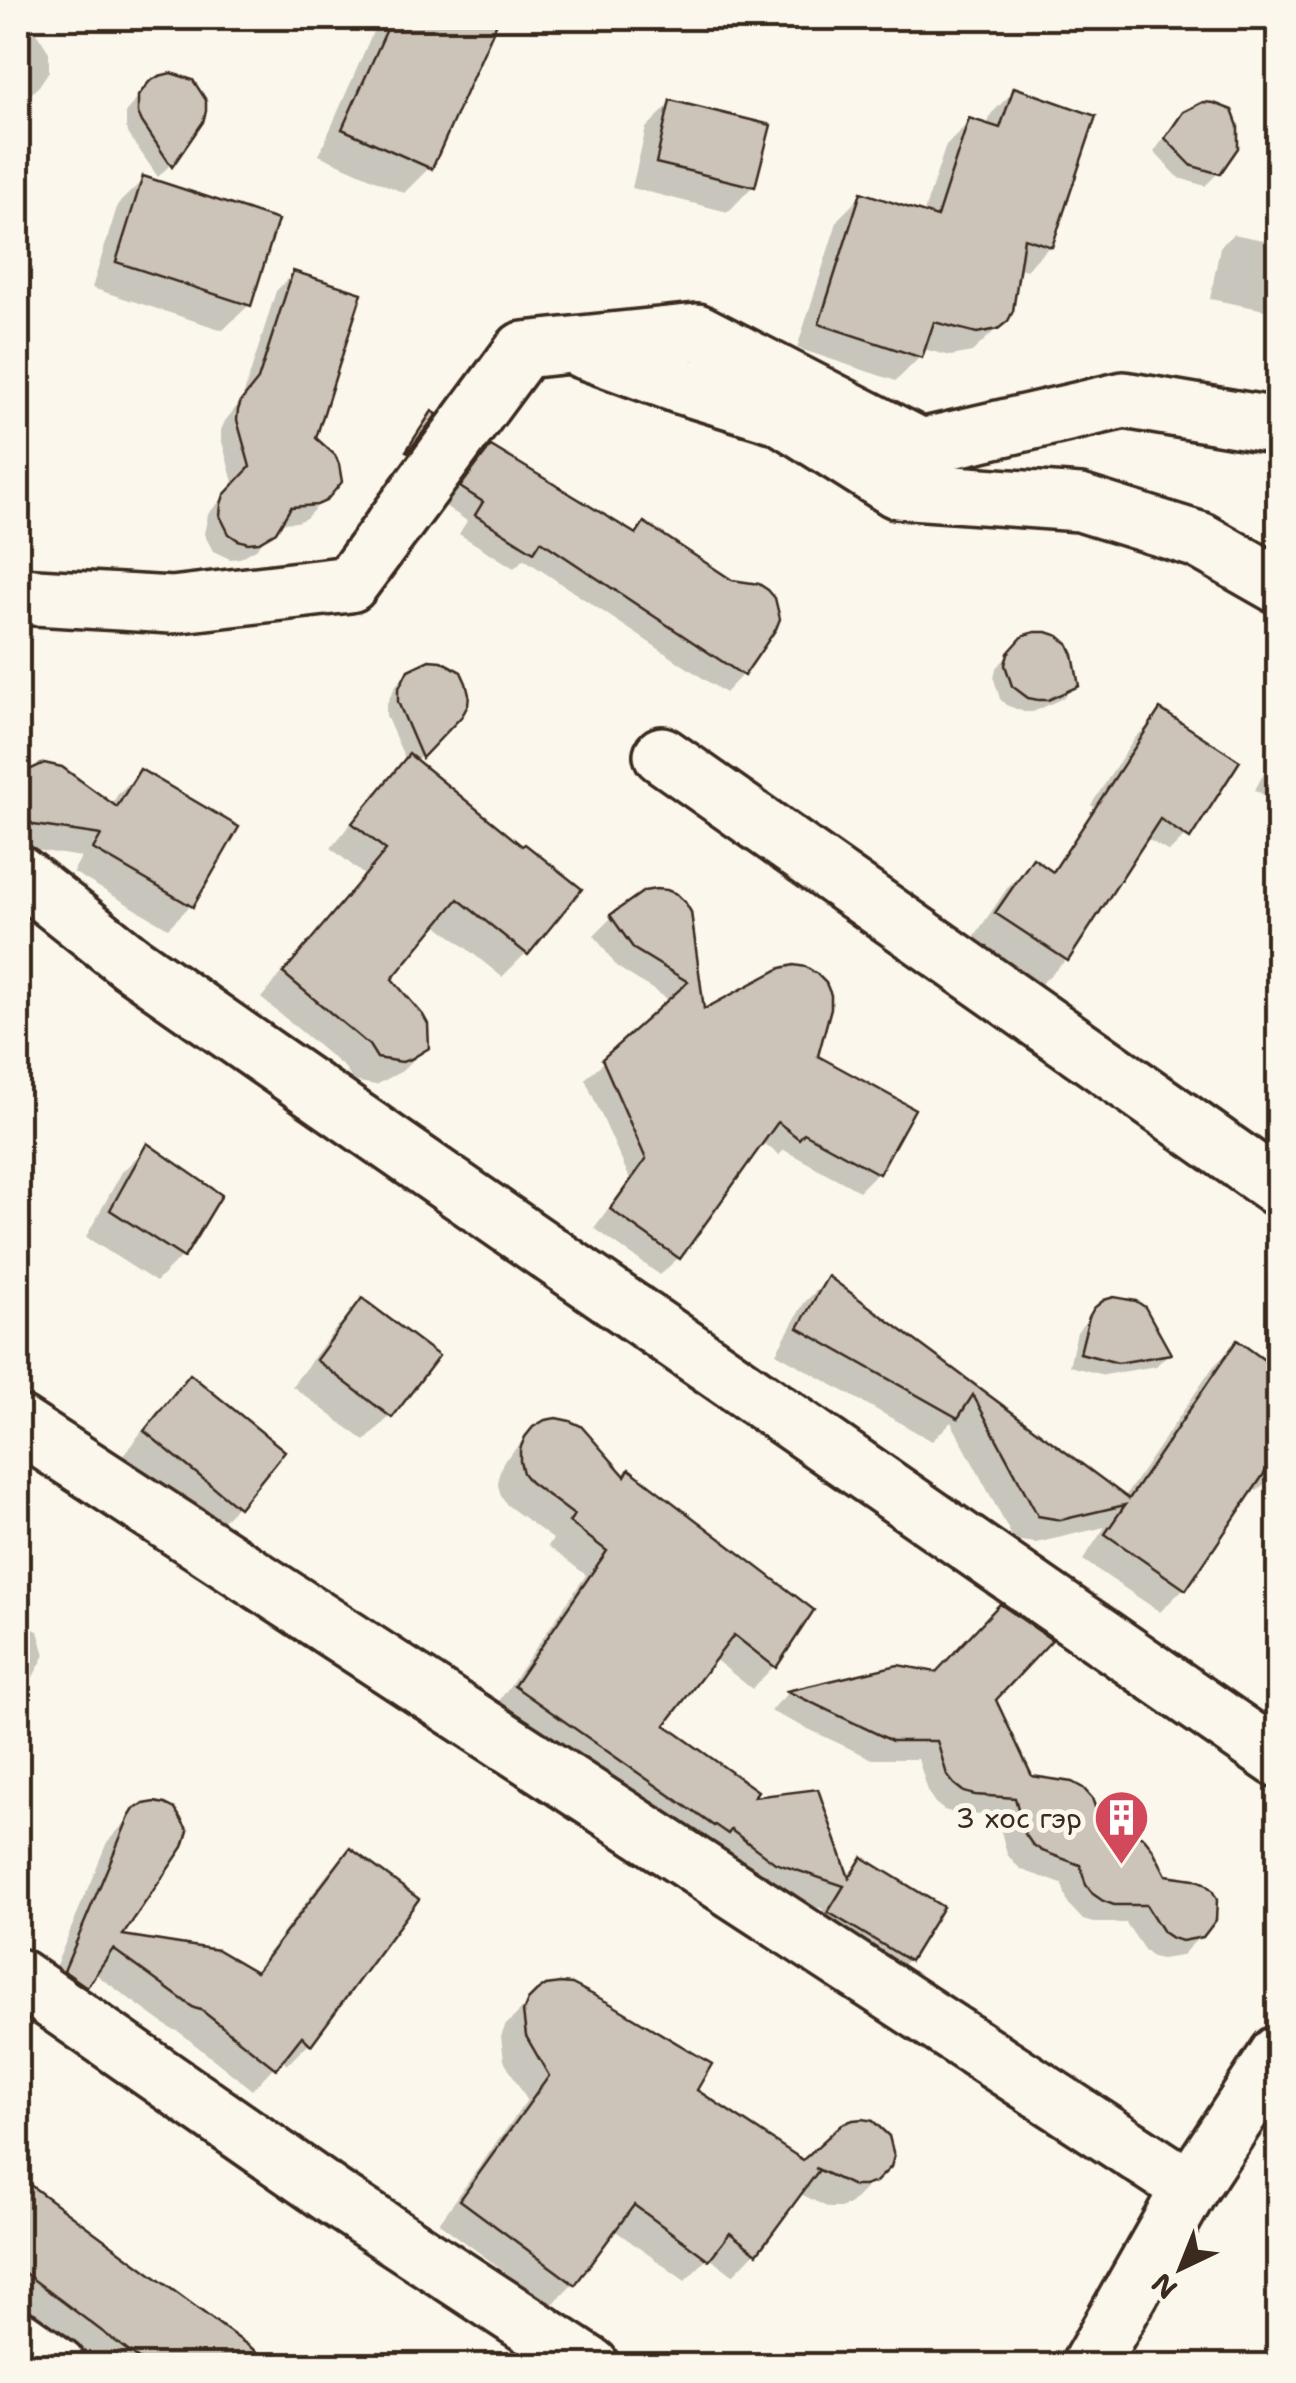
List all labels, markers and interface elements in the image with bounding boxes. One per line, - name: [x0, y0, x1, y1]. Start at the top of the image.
- building icon: 3 хос гэр: [1091, 1788, 1151, 1867]
- place label: 3 хос гэр: [956, 1799, 1082, 1837]
- north arrow: [1131, 2218, 1231, 2318]
- text: N: [1143, 2265, 1185, 2308]

